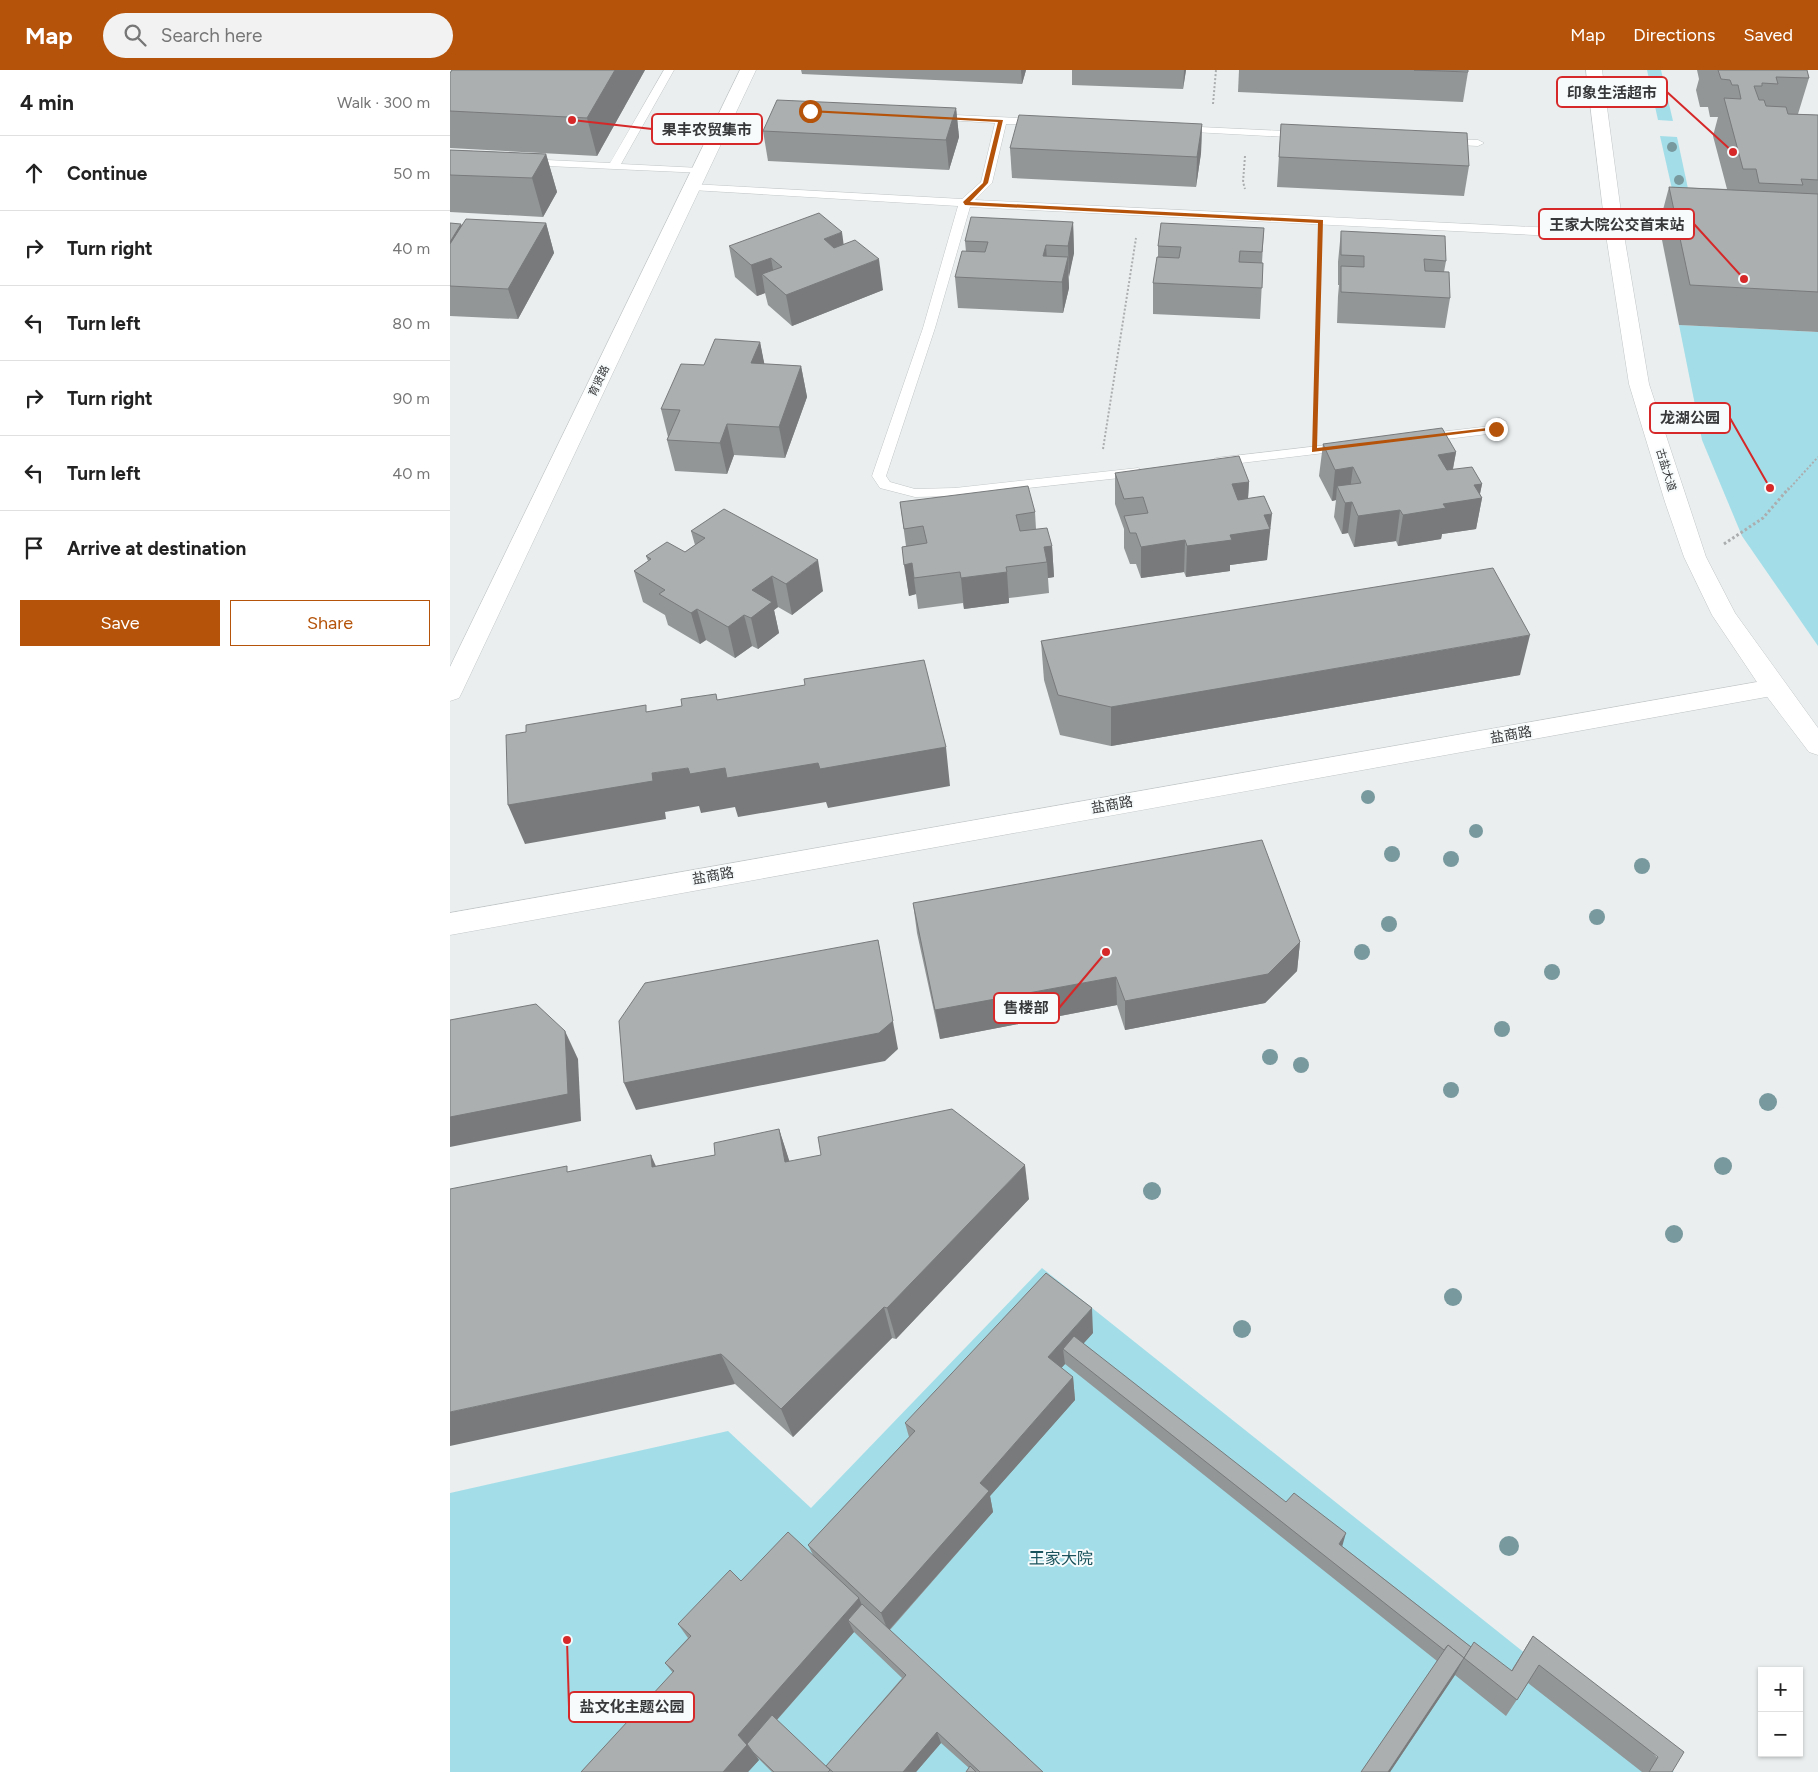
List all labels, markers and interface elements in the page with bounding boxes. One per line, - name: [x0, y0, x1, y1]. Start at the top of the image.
- search box: [103, 13, 453, 58]
- text: Map: [25, 21, 73, 50]
- icon: search: [121, 21, 149, 49]
- text: Search here: [161, 24, 262, 47]
- text: Map: [1570, 24, 1605, 46]
- text: Directions: [1633, 24, 1715, 46]
- text: Saved: [1743, 24, 1793, 46]
- callout: 印象生活超市: [1557, 77, 1667, 107]
- text: 印象生活超市: [1567, 84, 1657, 102]
- text: 4 min: [20, 90, 74, 115]
- text: Walk · 300 m: [337, 93, 430, 112]
- route start: [799, 100, 822, 123]
- callout: 果丰农贸集市: [652, 114, 762, 144]
- text: 果丰农贸集市: [662, 121, 752, 139]
- icon: ahead: [20, 159, 48, 187]
- text: Continue: [67, 162, 147, 185]
- text: 50 m: [393, 164, 430, 183]
- callout: 王家大院公交首末站: [1539, 209, 1694, 239]
- text: 王家大院公交首末站: [1549, 216, 1685, 234]
- icon: right: [20, 234, 48, 262]
- text: Turn right: [67, 237, 153, 260]
- text: 40 m: [392, 239, 430, 258]
- icon: left: [20, 309, 48, 337]
- text: Turn left: [67, 312, 141, 335]
- text: 80 m: [392, 314, 430, 333]
- street label: 育贤路: [586, 363, 612, 399]
- icon: right: [20, 384, 48, 412]
- text: Turn right: [67, 387, 153, 410]
- text: 90 m: [393, 389, 430, 408]
- callout: 龙湖公园: [1650, 403, 1730, 433]
- text: 龙湖公园: [1660, 409, 1720, 427]
- route end: [1485, 418, 1508, 441]
- street label: 古盐大道: [1653, 447, 1679, 493]
- icon: left: [20, 459, 48, 487]
- text: Turn left: [67, 462, 141, 485]
- text: 40 m: [392, 464, 430, 483]
- icon: arrive: [20, 534, 48, 562]
- text: Arrive at destination: [67, 537, 246, 560]
- button: Save: [20, 600, 220, 646]
- button: Share: [230, 600, 430, 646]
- street label: 盐商路: [1489, 723, 1533, 747]
- street label: 盐商路: [1090, 793, 1134, 817]
- street label: 盐商路: [691, 864, 735, 888]
- callout: 售楼部: [994, 993, 1059, 1023]
- text: 售楼部: [1003, 999, 1049, 1017]
- park label: 王家大院: [1029, 1549, 1093, 1568]
- map controls: [1758, 1667, 1803, 1757]
- button: +: [1758, 1667, 1803, 1712]
- callout: 盐文化主题公园: [569, 1692, 694, 1722]
- text: 盐文化主题公园: [579, 1698, 685, 1716]
- button: −: [1758, 1712, 1803, 1757]

